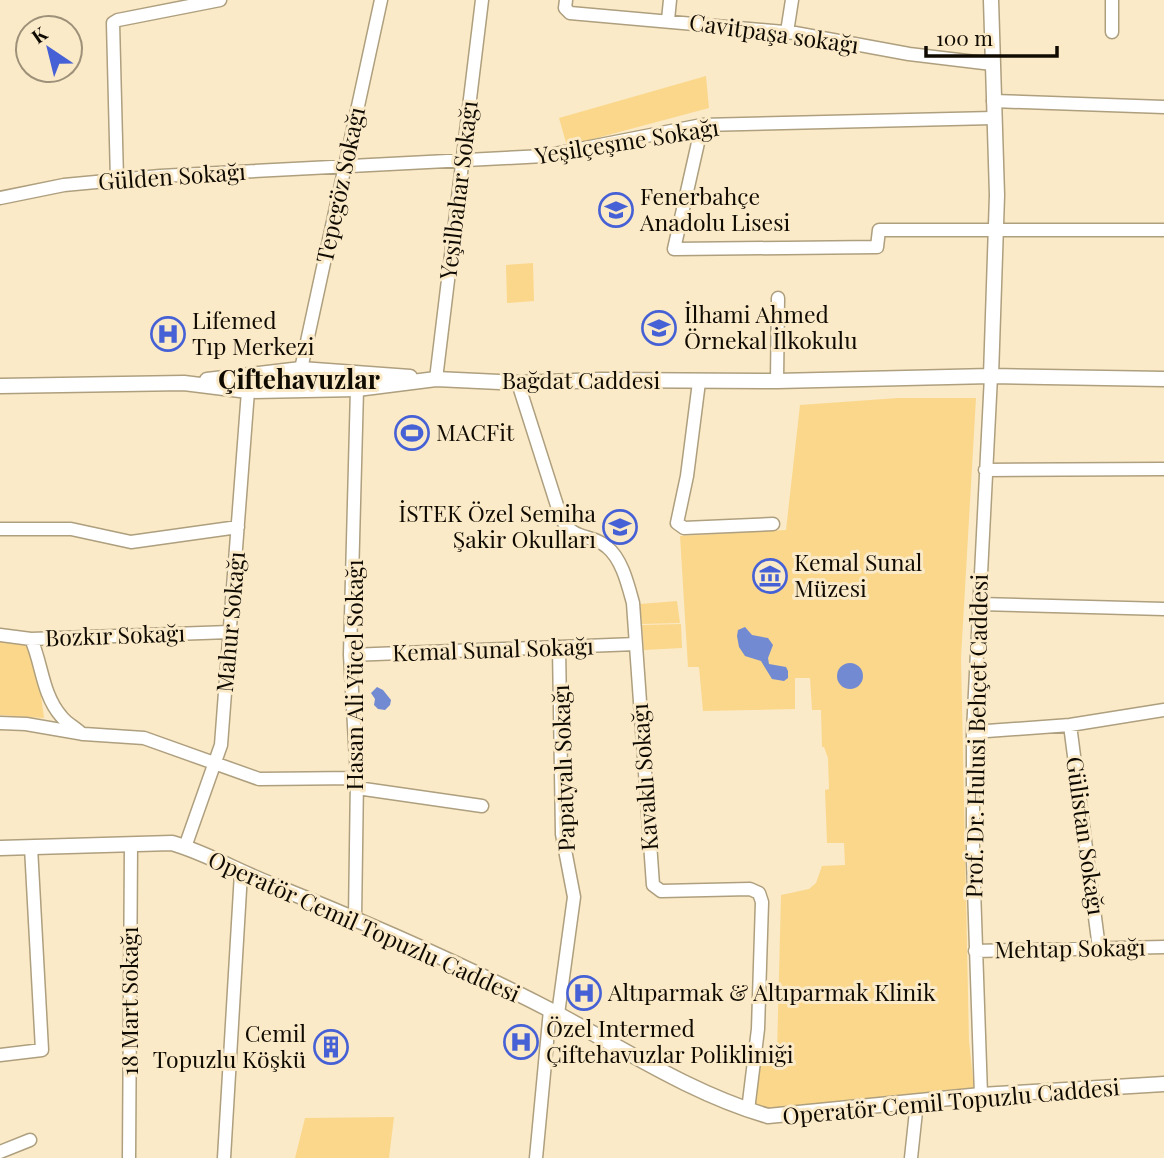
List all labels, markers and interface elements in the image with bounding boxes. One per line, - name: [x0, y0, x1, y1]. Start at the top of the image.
- street label: Cavitpaşa sokağı: [688, 5, 861, 60]
- north arrow: [14, 14, 84, 84]
- scale bar: [926, 14, 1057, 58]
- text: K: [26, 19, 52, 49]
- text: 100 m: [936, 23, 993, 51]
- street label: Yeşilbahar Sokağı: [431, 98, 484, 282]
- street label: Tepegöz Sokağı: [308, 104, 371, 266]
- street label: Yeşilçeşme Sokağı: [532, 111, 721, 170]
- street label: Gülden Sokağı: [97, 155, 247, 196]
- place label: Fenerbahçe Anadolu Lisesi: [639, 180, 791, 237]
- school or university icon: Fenerbahçe Anadolu Lisesi: [597, 191, 635, 229]
- place label: İlhami Ahmed Örnekal İlkokulu: [684, 298, 858, 355]
- place label: Lifemed Tıp Merkezi: [192, 304, 315, 361]
- school or university icon: İlhami Ahmed Örnekal İlkokulu: [640, 309, 678, 347]
- hospital icon: Lifemed Tıp Merkezi: [149, 315, 187, 353]
- district label: Çiftehavuzlar: [218, 361, 380, 396]
- street label: Bağdat Caddesi: [502, 364, 661, 395]
- sports icon: MACFit: [393, 414, 431, 452]
- place label: MACFit: [436, 416, 515, 447]
- place label: İSTEK Özel Semiha Şakir Okulları: [399, 497, 597, 554]
- school or university icon: İSTEK Özel Semiha Şakir Okulları: [601, 508, 639, 546]
- place label: Kemal Sunal Müzesi: [794, 546, 923, 603]
- street label: Mahur Sokağı: [208, 550, 251, 694]
- museum icon: Kemal Sunal Müzesi: [751, 557, 789, 595]
- street label: Hasan Ali Yücel Sokağı: [338, 559, 369, 790]
- street label: Prof. Dr. Hulusi Behçet Caddesi: [957, 573, 994, 898]
- street label: Bozkır Sokağı: [44, 617, 186, 652]
- street label: Kemal Sunal Sokağı: [392, 629, 595, 668]
- street label: Papatyalı Sokağı: [544, 684, 581, 852]
- street label: Kavaklı Sokağı: [623, 702, 664, 852]
- street label: Gülistan Sokağı: [1060, 755, 1113, 917]
- street label: Operatör Cemil Topuzlu Caddesi: [204, 843, 526, 1009]
- street label: 18 Mart Sokağı: [113, 926, 144, 1075]
- street label: Mehtap Sokağı: [994, 931, 1146, 964]
- hospital icon: Altıparmak & Altıparmak Klinik: [565, 974, 603, 1012]
- place label: Altıparmak & Altıparmak Klinik: [607, 976, 936, 1007]
- place label: Özel Intermed Çiftehavuzlar Polikliniği: [546, 1012, 794, 1069]
- place label: Cemil Topuzlu Köşkü: [153, 1017, 306, 1074]
- hospital icon: Özel Intermed Çiftehavuzlar Polikliniği: [502, 1023, 540, 1061]
- building icon: Cemil Topuzlu Köşkü: [312, 1028, 350, 1066]
- street label: Operatör Cemil Topuzlu Caddesi: [781, 1070, 1121, 1131]

